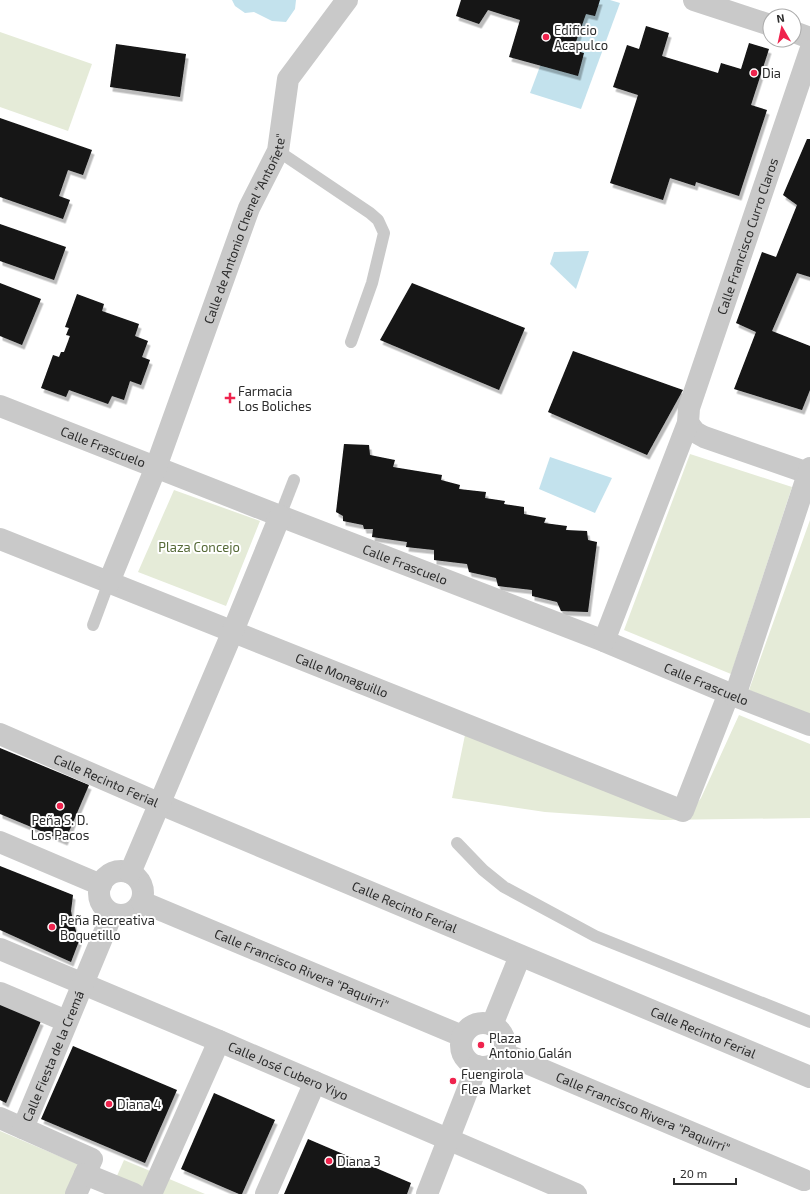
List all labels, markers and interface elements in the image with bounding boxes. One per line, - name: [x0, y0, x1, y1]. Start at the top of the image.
- north arrow: [762, 8, 802, 48]
- text: N: [775, 11, 785, 25]
- place label: Edificio Acapulco: [554, 22, 608, 53]
- marker: Edificio Acapulco: [541, 32, 551, 42]
- place label: Dia: [762, 65, 781, 81]
- marker: Dia: [749, 68, 759, 78]
- street label: Calle de Antonio Chenel "Antoñete": [200, 132, 288, 326]
- street label: Calle Francisco Curro Claros: [713, 156, 781, 317]
- place label: Farmacia Los Boliches: [238, 383, 312, 414]
- marker: Farmacia Los Boliches: [225, 393, 235, 403]
- street label: Calle Frascuelo: [59, 423, 148, 470]
- park label: Plaza Concejo: [158, 539, 240, 555]
- street label: Calle Frascuelo: [360, 541, 450, 588]
- street label: Calle Monaguillo: [293, 649, 391, 701]
- street label: Calle Frascuelo: [662, 659, 751, 708]
- street label: Calle Recinto Ferial: [51, 750, 161, 810]
- marker: Peña S. D. Los Pacos: [55, 801, 65, 811]
- place label: Peña S. D. Los Pacos: [31, 812, 89, 843]
- street label: Calle Recinto Ferial: [350, 878, 460, 936]
- place label: Peña Recreativa Boquetillo: [60, 912, 155, 943]
- marker: Peña Recreativa Boquetillo: [47, 922, 57, 932]
- street label: Calle Francisco Rivera "Paquirri": [212, 925, 391, 1012]
- street label: Calle Fiesta de la Cremá: [19, 988, 87, 1124]
- street label: Calle Recinto Ferial: [648, 1003, 759, 1061]
- place label: Plaza Antonio Galán: [489, 1030, 572, 1061]
- street label: Calle José Cubero Yiyo: [226, 1038, 351, 1104]
- marker: Plaza Antonio Galán: [476, 1040, 486, 1050]
- place label: Fuengirola Flea Market: [461, 1066, 531, 1097]
- street label: Calle Francisco Rivera "Paquirri": [554, 1068, 733, 1156]
- marker: Fuengirola Flea Market: [448, 1076, 458, 1086]
- place label: Diana 4: [117, 1096, 162, 1112]
- marker: Diana 4: [104, 1099, 114, 1109]
- place label: Diana 3: [337, 1153, 381, 1169]
- marker: Diana 3: [324, 1156, 334, 1166]
- scale bar: [674, 1160, 736, 1186]
- text: 20 m: [680, 1166, 707, 1180]

